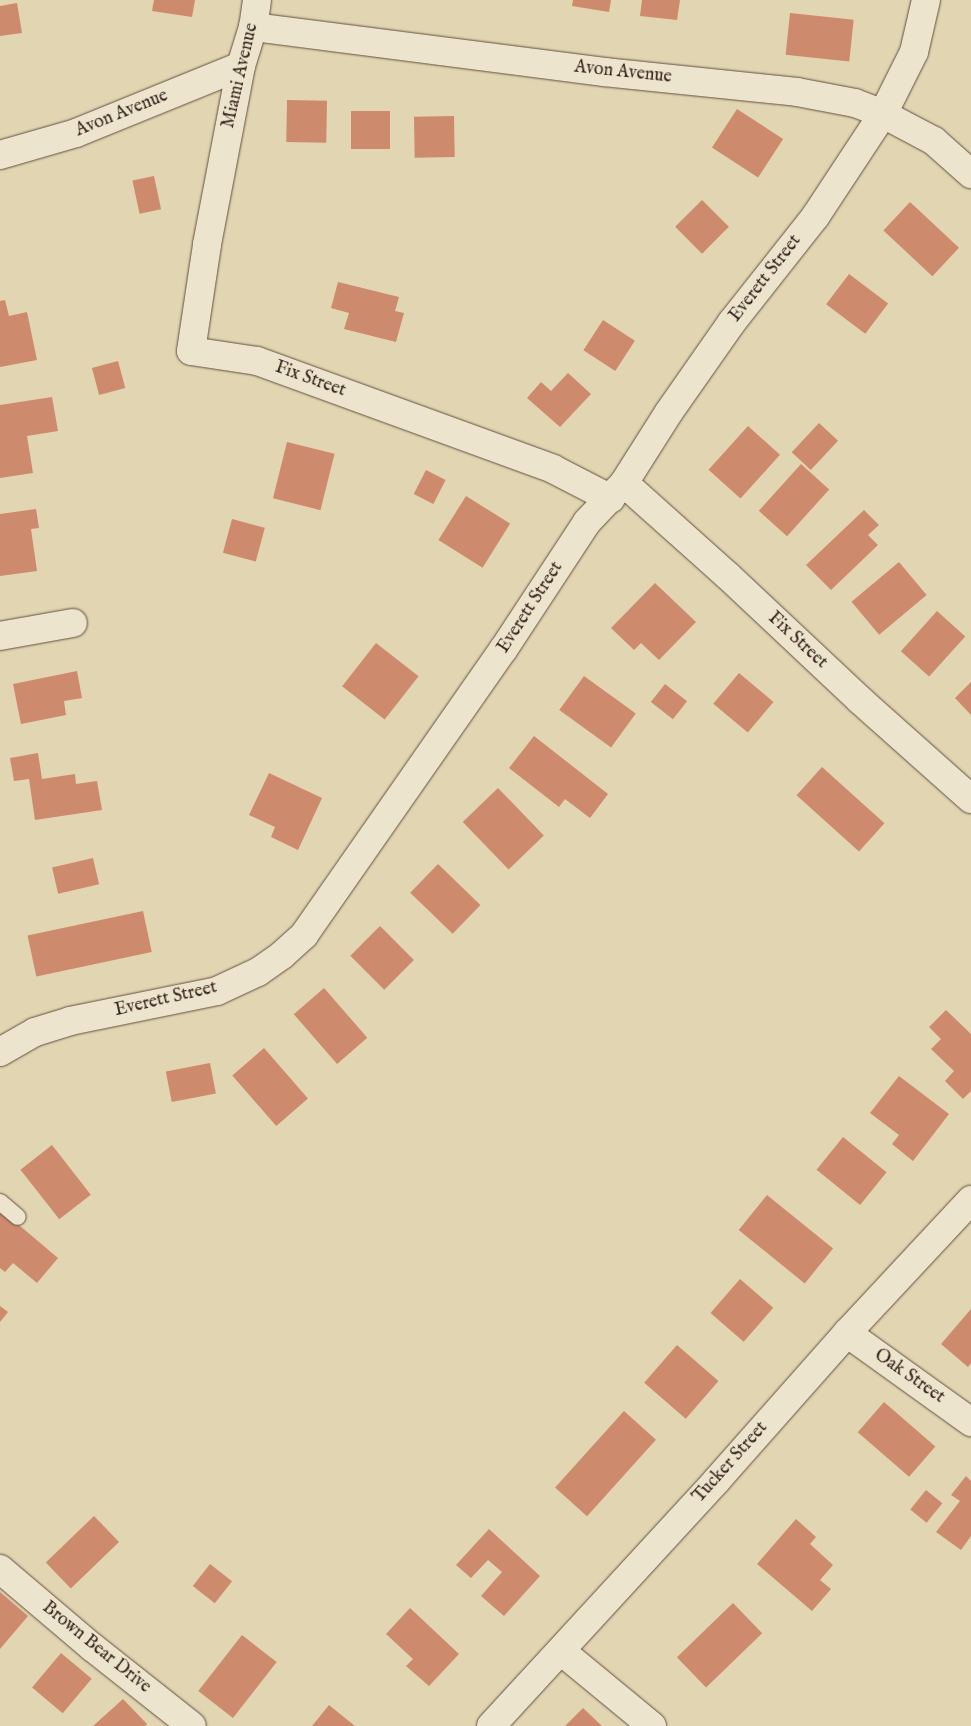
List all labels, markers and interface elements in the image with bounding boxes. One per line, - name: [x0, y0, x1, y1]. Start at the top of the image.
- street label: Miami Avenue: [218, 21, 264, 131]
- street label: Avon Avenue: [573, 57, 673, 89]
- street label: Avon Avenue: [73, 86, 171, 142]
- street label: Everett Street: [725, 231, 807, 327]
- street label: Fix Street: [272, 357, 348, 403]
- street label: Everett Street: [494, 558, 568, 658]
- street label: Fix Street: [763, 608, 831, 674]
- street label: Everett Street: [113, 978, 219, 1022]
- street label: Oak Street: [870, 1345, 948, 1409]
- street label: Tucker Street: [689, 1418, 773, 1508]
- street label: Brown Bear Drive: [37, 1598, 155, 1698]

